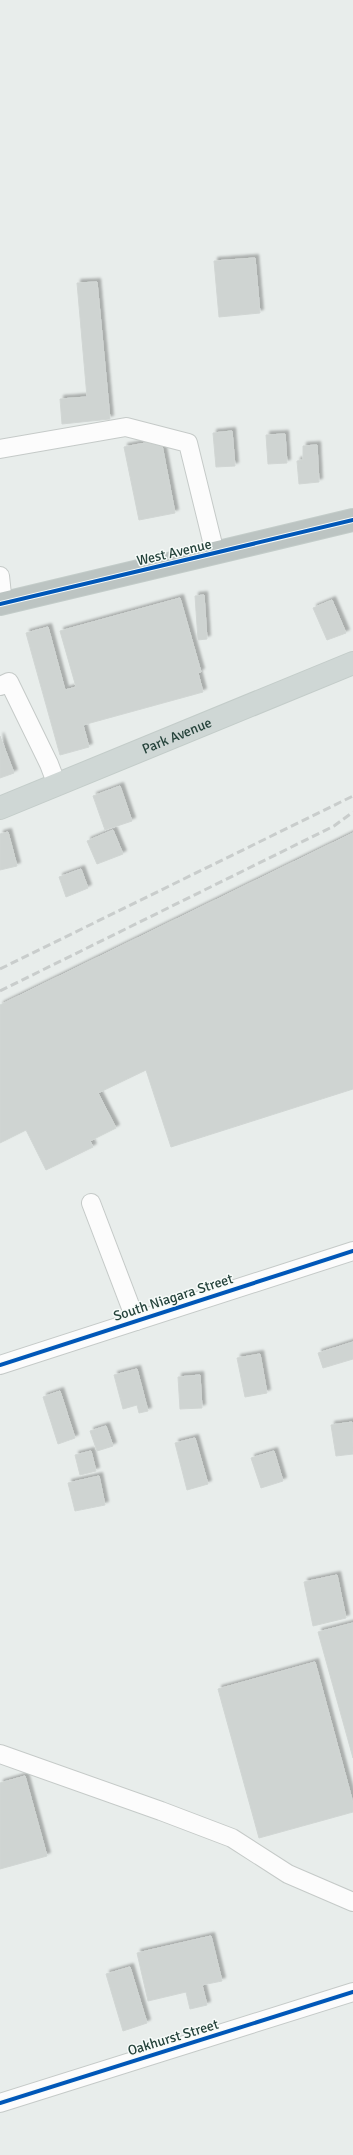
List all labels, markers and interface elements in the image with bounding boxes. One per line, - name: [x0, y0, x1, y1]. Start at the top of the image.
- street label: West Avenue: [135, 536, 213, 569]
- street label: Park Avenue: [139, 714, 214, 758]
- street label: South Niagara Street: [111, 1270, 235, 1325]
- street label: Oakhurst Street: [126, 2016, 221, 2059]

